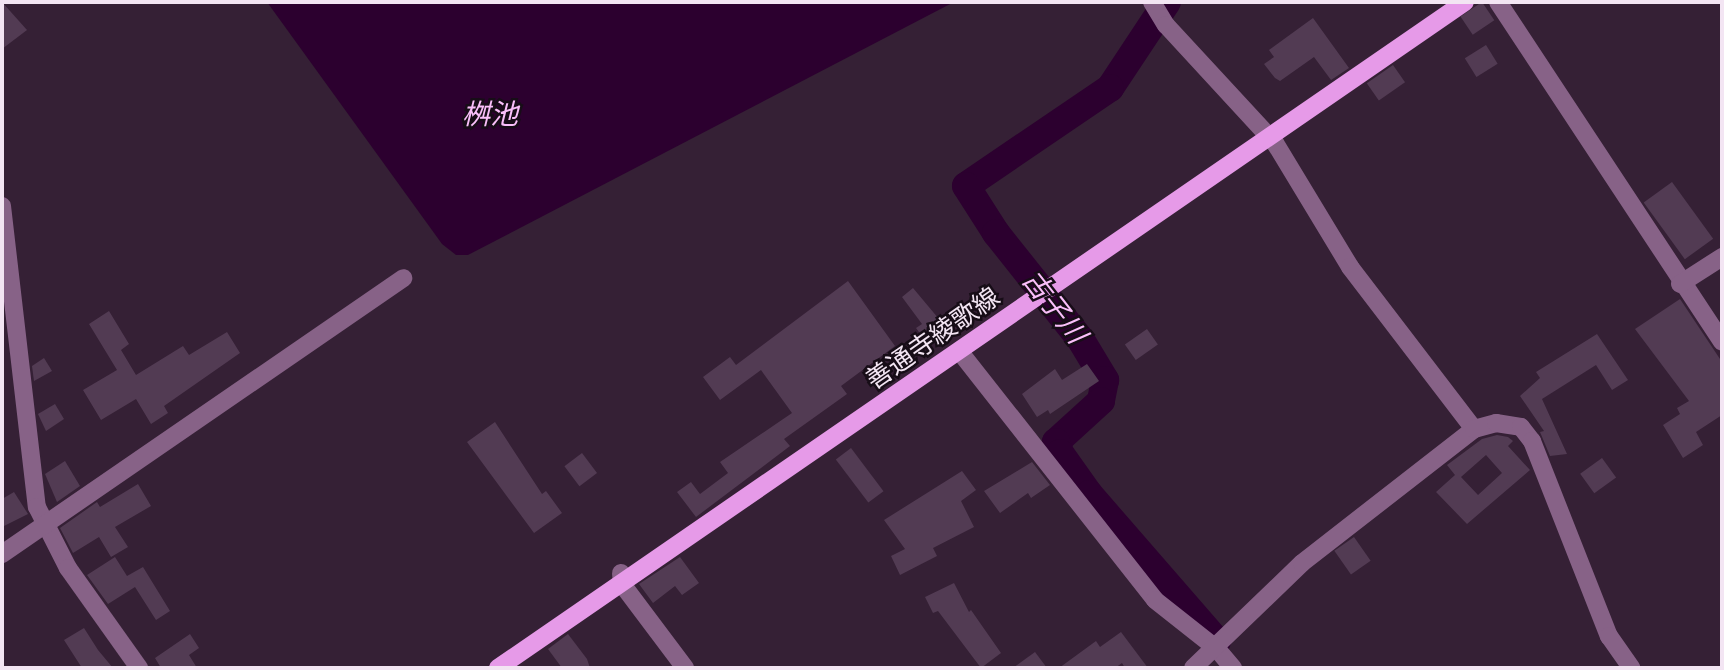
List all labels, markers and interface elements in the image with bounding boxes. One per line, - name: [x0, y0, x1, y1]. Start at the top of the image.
- water label: 桝池: [462, 98, 518, 132]
- water label: 古子川: [1015, 264, 1093, 350]
- street label: 善通寺綾歌線: [860, 281, 1006, 397]

